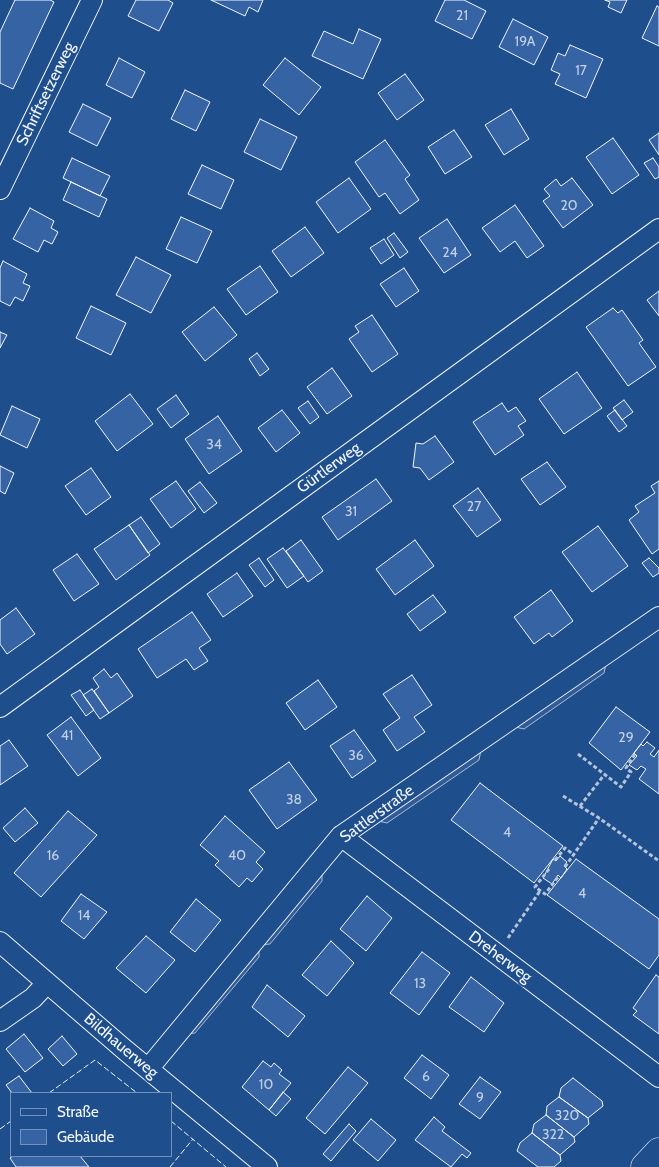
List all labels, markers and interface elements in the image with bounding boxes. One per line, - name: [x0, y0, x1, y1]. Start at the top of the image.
- house number: 21: [456, 8, 468, 24]
- house number: 19A: [515, 34, 535, 50]
- street label: Schriftsetzerweg: [13, 39, 79, 149]
- house number: 17: [575, 63, 587, 79]
- house number: 20: [560, 198, 578, 214]
- house number: 24: [442, 245, 458, 261]
- house number: 34: [206, 437, 222, 453]
- street label: Gürtlerweg: [293, 438, 365, 498]
- house number: 27: [467, 499, 481, 515]
- house number: 31: [345, 504, 357, 520]
- house number: 41: [61, 728, 73, 744]
- house number: 29: [618, 730, 634, 746]
- house number: 36: [348, 748, 364, 764]
- street label: Sattlerstraße: [336, 781, 418, 847]
- house number: 38: [286, 792, 302, 808]
- house number: 4: [503, 825, 511, 841]
- house number: 16: [47, 848, 59, 864]
- house number: 40: [228, 848, 246, 864]
- house number: 4: [578, 886, 586, 902]
- house number: 14: [78, 908, 90, 924]
- street label: Dreherweg: [465, 927, 535, 987]
- house number: 13: [414, 976, 426, 992]
- street label: Bildhauerweg: [80, 1009, 162, 1083]
- house number: 6: [422, 1069, 430, 1085]
- house number: 10: [259, 1077, 273, 1093]
- house number: 9: [476, 1090, 484, 1106]
- legend: [10, 1092, 172, 1157]
- text: Straße: [57, 1103, 99, 1121]
- house number: 320: [555, 1108, 579, 1124]
- house number: 322: [542, 1127, 564, 1143]
- text: Gebäude: [57, 1128, 114, 1146]

